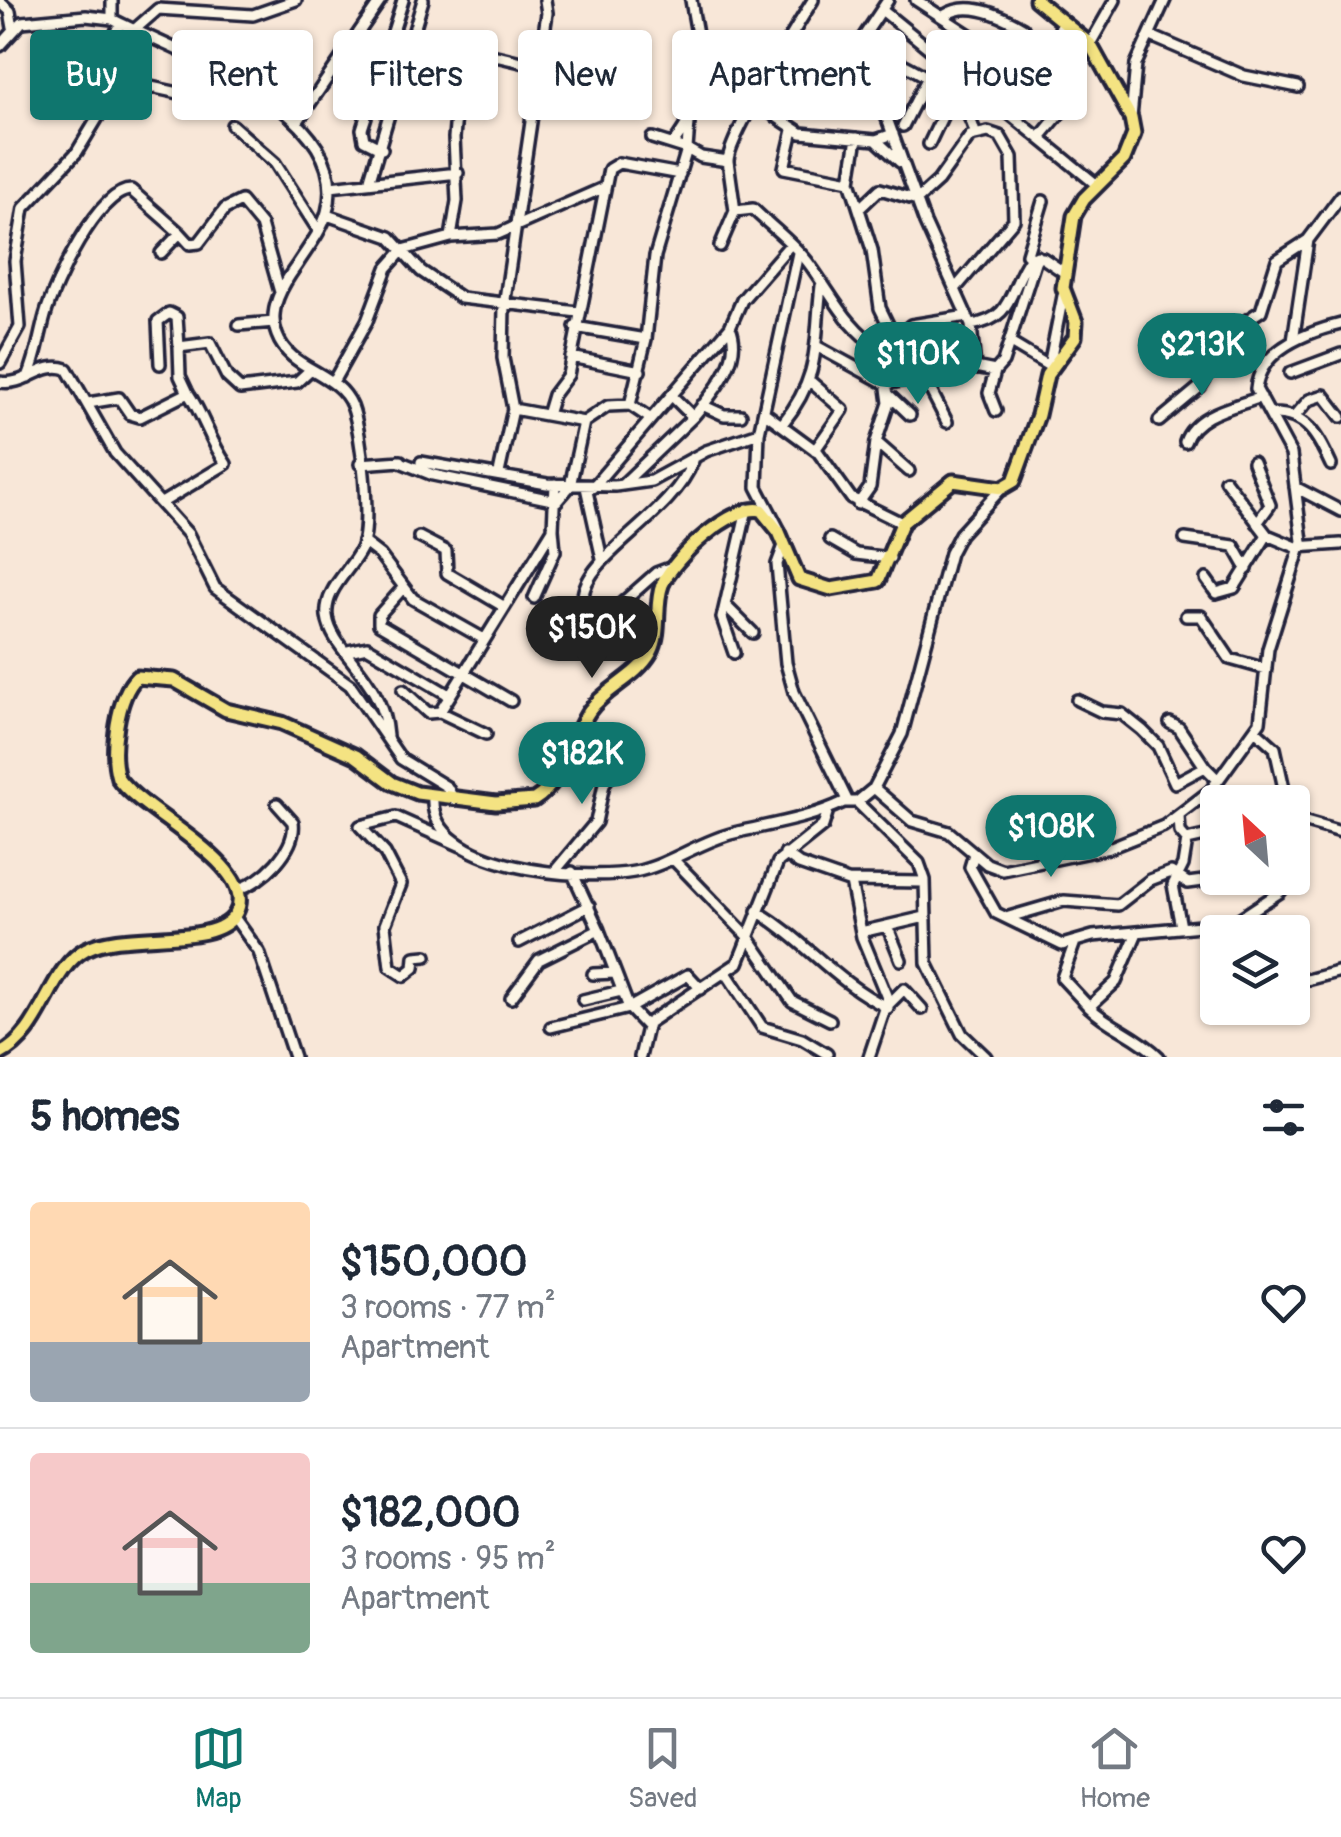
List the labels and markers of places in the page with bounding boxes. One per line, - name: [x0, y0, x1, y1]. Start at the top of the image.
- pin: $213K: [1132, 313, 1272, 398]
- pin: $110K: [848, 322, 988, 407]
- pin: $150K: [522, 596, 662, 681]
- pin: $182K: [512, 722, 652, 807]
- pin: $108K: [981, 795, 1121, 880]

